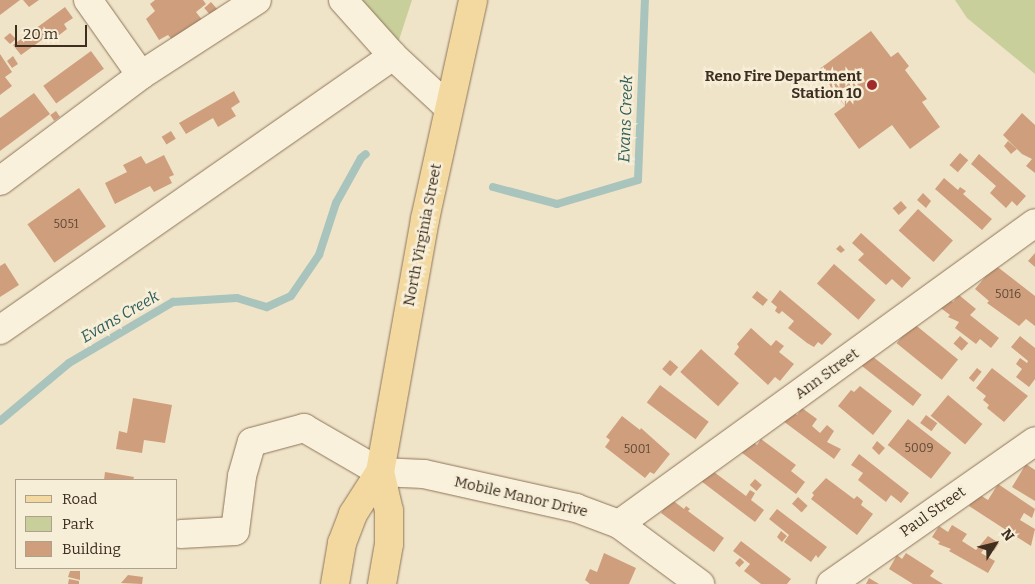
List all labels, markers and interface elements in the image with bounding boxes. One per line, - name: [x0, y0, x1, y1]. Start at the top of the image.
- scale bar: [18, 15, 90, 47]
- text: 20 m: [23, 25, 58, 43]
- place label: Reno Fire Department Station 10: [705, 67, 862, 102]
- water label: Evans Creek: [615, 75, 637, 163]
- marker: Reno Fire Department Station 10: [866, 79, 878, 91]
- street label: North Virginia Street: [400, 162, 446, 308]
- house number: 5051: [53, 218, 79, 232]
- water label: Evans Creek: [77, 287, 163, 347]
- house number: 5016: [995, 288, 1021, 302]
- street label: Ann Street: [792, 345, 862, 403]
- house number: 5009: [905, 442, 933, 456]
- house number: 5001: [624, 443, 650, 457]
- street label: Mobile Manor Drive: [452, 473, 590, 521]
- legend: [15, 479, 178, 569]
- street label: Paul Street: [897, 483, 969, 541]
- text: Road: [62, 490, 97, 508]
- text: Park: [62, 515, 94, 533]
- north arrow: [970, 519, 1020, 569]
- text: N: [997, 526, 1018, 544]
- text: Building: [62, 540, 121, 558]

